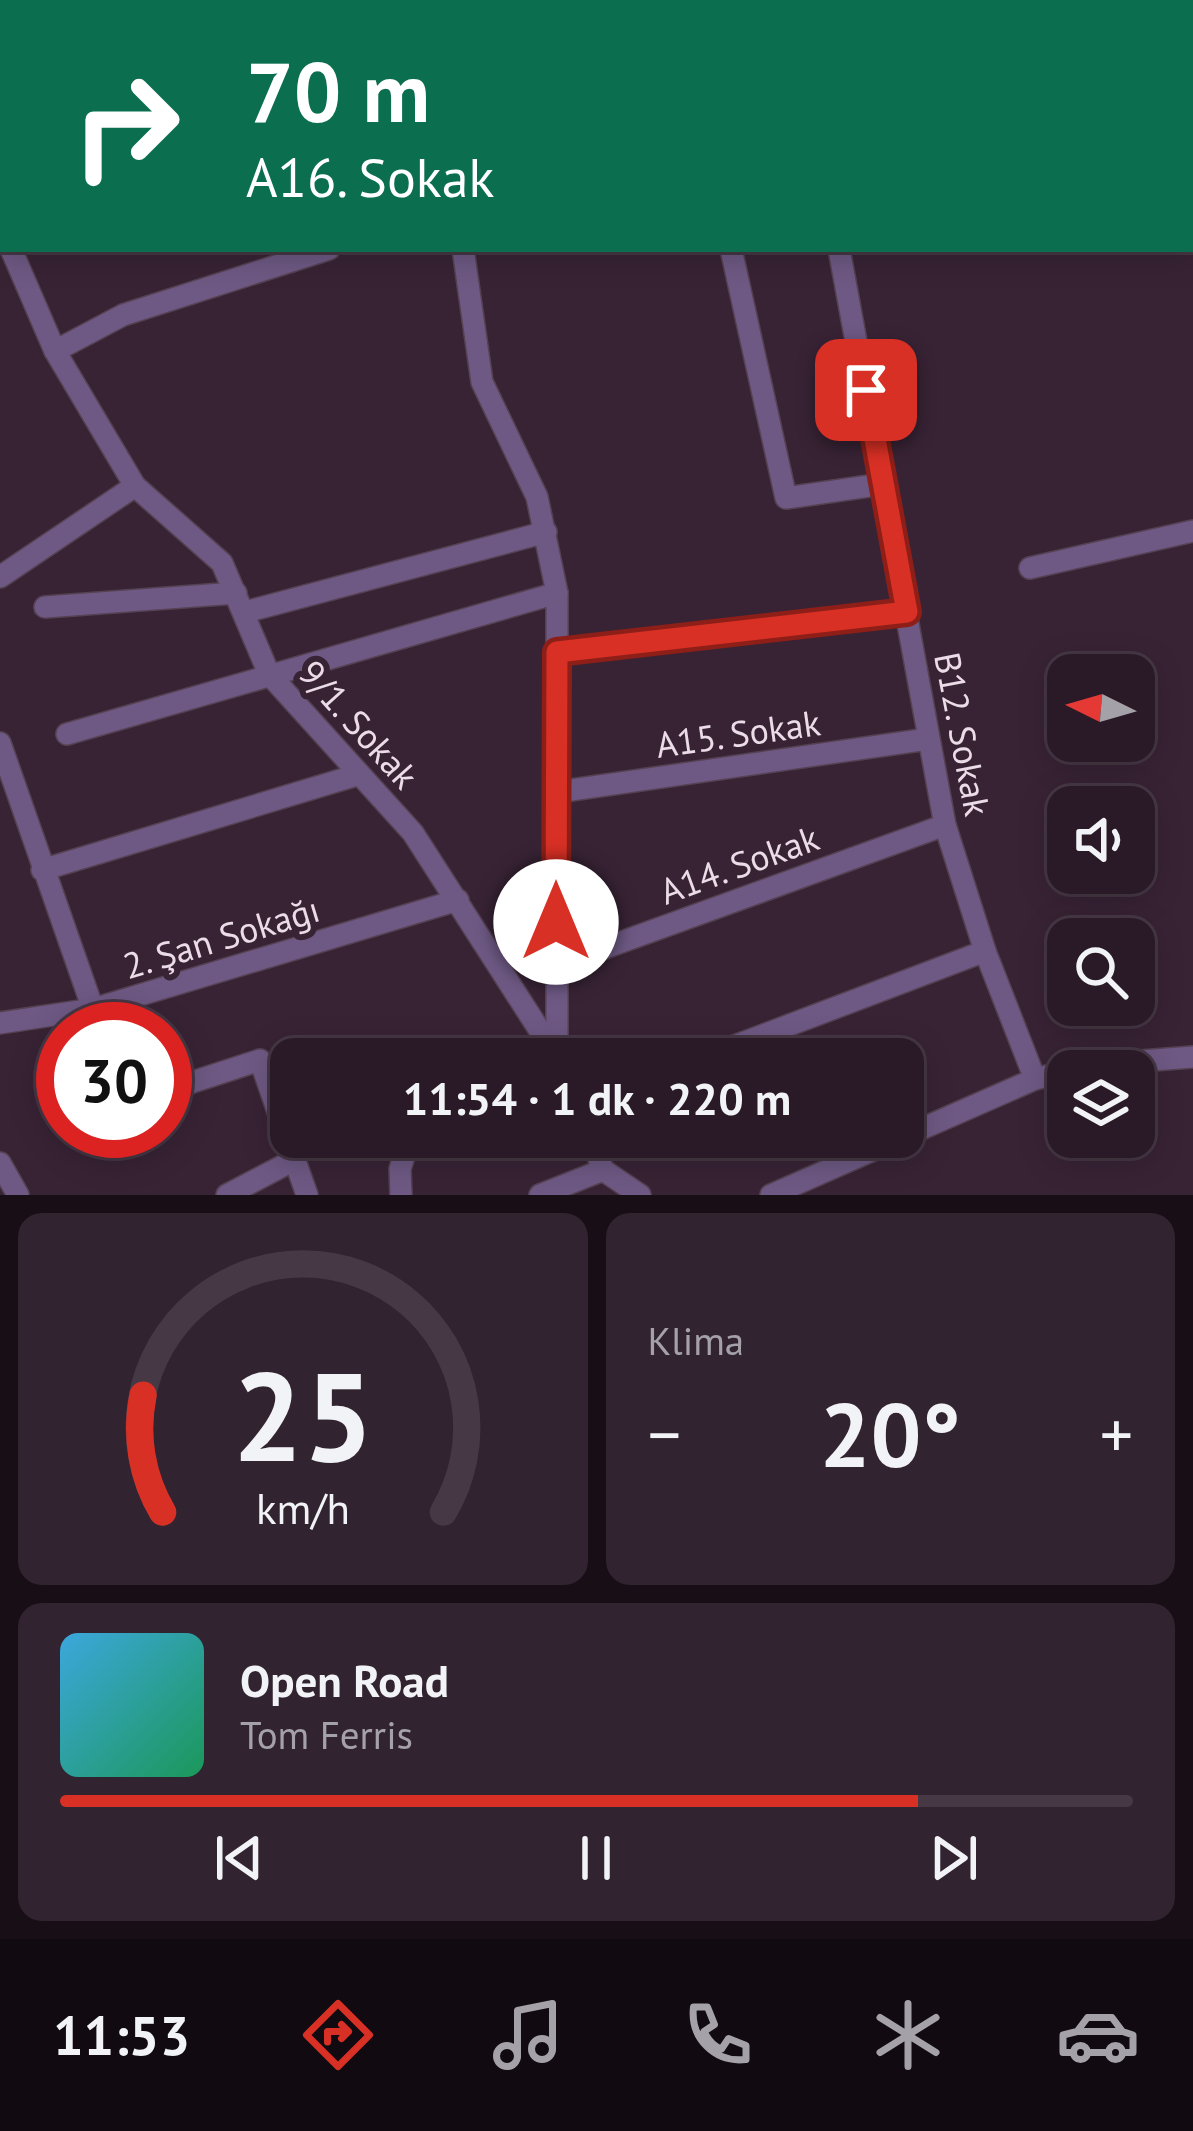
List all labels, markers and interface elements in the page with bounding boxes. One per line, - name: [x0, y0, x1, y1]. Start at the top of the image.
- text: 70 m: [246, 36, 430, 145]
- icon: right: [48, 48, 204, 204]
- text: A16. Sokak: [246, 142, 494, 212]
- pin: [815, 339, 917, 441]
- icon: arrive: [833, 357, 899, 423]
- street label: B12. Sokak: [924, 648, 1002, 820]
- street label: 9/1. Sokak: [289, 650, 429, 798]
- north arrow: [1047, 654, 1155, 762]
- map controls: [1047, 654, 1155, 1158]
- street label: A15. Sokak: [653, 698, 823, 768]
- button: sound: [1047, 786, 1155, 894]
- street label: A14. Sokak: [653, 814, 825, 914]
- position arrow: [493, 859, 619, 985]
- street label: 2. Şan Sokağı: [117, 885, 325, 989]
- button: search: [1047, 918, 1155, 1026]
- speed limit sign: 30: [36, 1002, 192, 1158]
- button: layers: [1047, 1050, 1155, 1158]
- text: 11:54 · 1 dk · 220 m: [403, 1069, 791, 1127]
- text: Klima: [648, 1315, 744, 1366]
- text: 25: [232, 1334, 374, 1495]
- text: 20°: [820, 1375, 961, 1492]
- text: −: [648, 1391, 681, 1476]
- text: +: [1100, 1391, 1133, 1476]
- text: km/h: [256, 1480, 350, 1536]
- text: Open Road: [240, 1651, 449, 1709]
- text: Tom Ferris: [240, 1709, 413, 1760]
- icon: previous: [206, 1825, 272, 1891]
- icon: pause: [563, 1825, 629, 1891]
- icon: next: [921, 1825, 987, 1891]
- icon: directions: [296, 1993, 380, 2077]
- icon: music: [486, 1993, 570, 2077]
- icon: phone: [676, 1993, 760, 2077]
- icon: climate: [866, 1993, 950, 2077]
- icon: car: [1056, 1993, 1140, 2077]
- text: 11:53: [53, 2000, 190, 2070]

